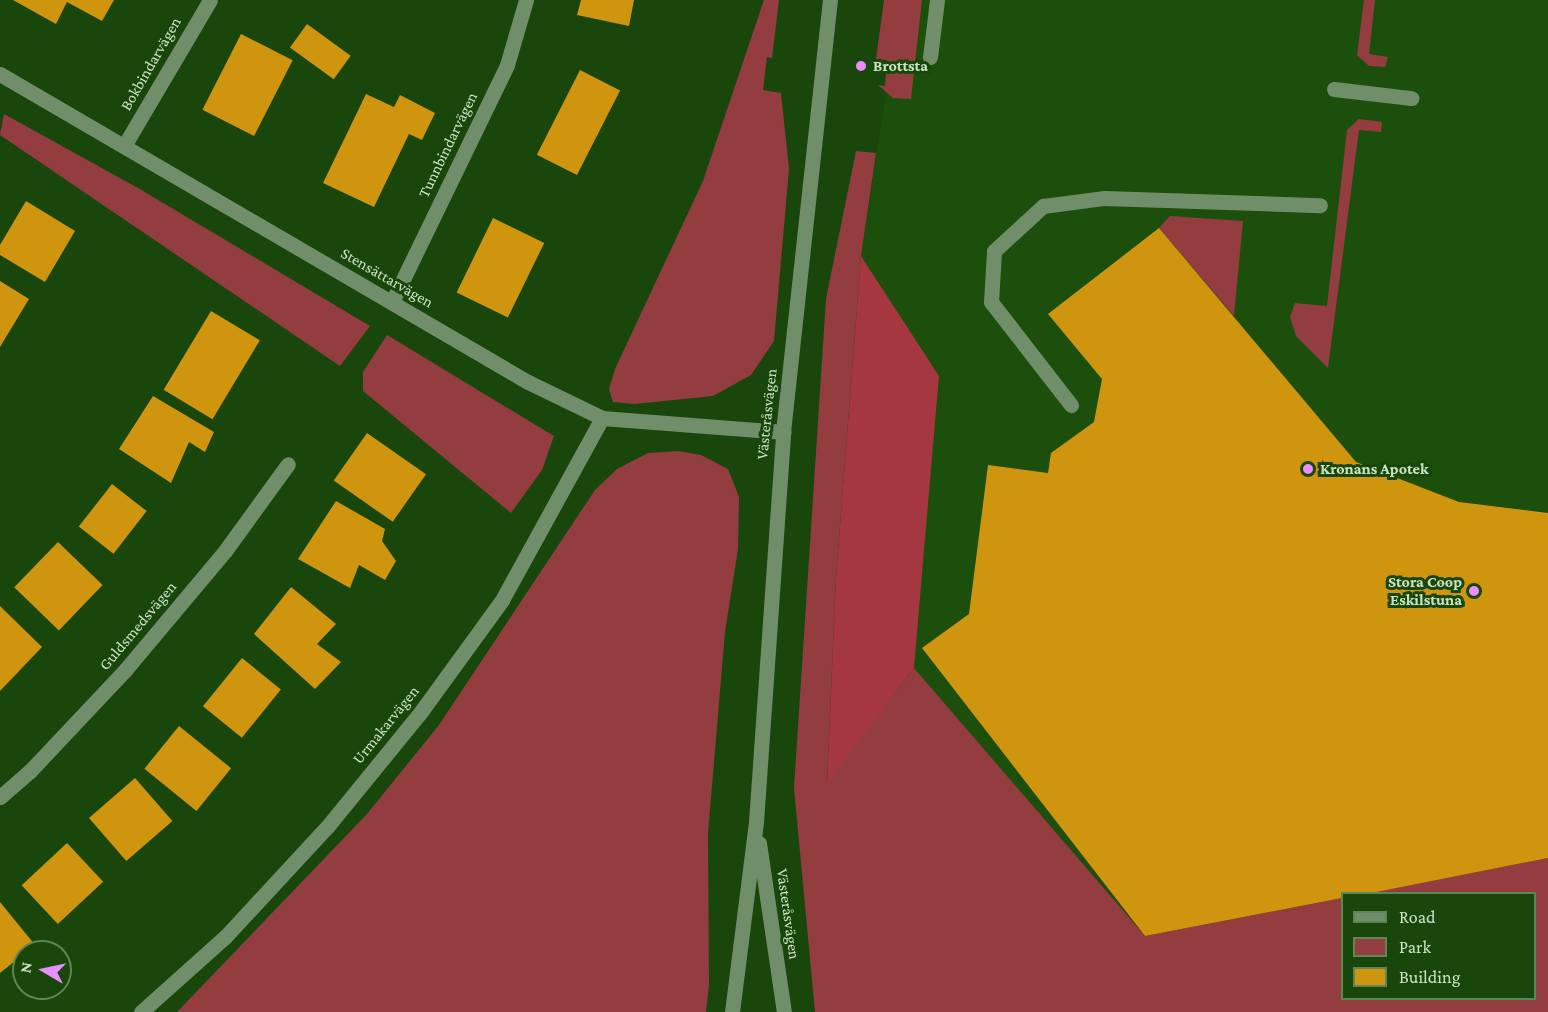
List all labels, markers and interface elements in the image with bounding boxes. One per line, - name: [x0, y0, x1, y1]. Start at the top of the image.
- street label: Bokbindarvägen: [117, 14, 185, 114]
- place label: Brottsta: [873, 56, 928, 76]
- marker: Brottsta: [854, 59, 868, 73]
- street label: Tunnbindarvägen: [414, 89, 482, 201]
- street label: Stensättarvägen: [337, 244, 437, 312]
- street label: Västeråsvägen: [753, 368, 781, 460]
- place label: Kronans Apotek: [1320, 459, 1429, 479]
- marker: Kronans Apotek: [1301, 462, 1315, 476]
- place label: Stora Coop Eskilstuna: [1388, 572, 1462, 610]
- street label: Guldsmedsvägen: [95, 578, 181, 674]
- marker: Stora Coop Eskilstuna: [1467, 584, 1481, 598]
- street label: Urmakarvägen: [349, 682, 423, 768]
- street label: Västeråsvägen: [772, 867, 804, 961]
- legend: [1341, 892, 1536, 1000]
- text: Road: [1399, 907, 1436, 927]
- text: Park: [1399, 937, 1431, 957]
- north arrow: [12, 940, 72, 1000]
- text: N: [16, 961, 35, 974]
- text: Building: [1399, 967, 1460, 987]

